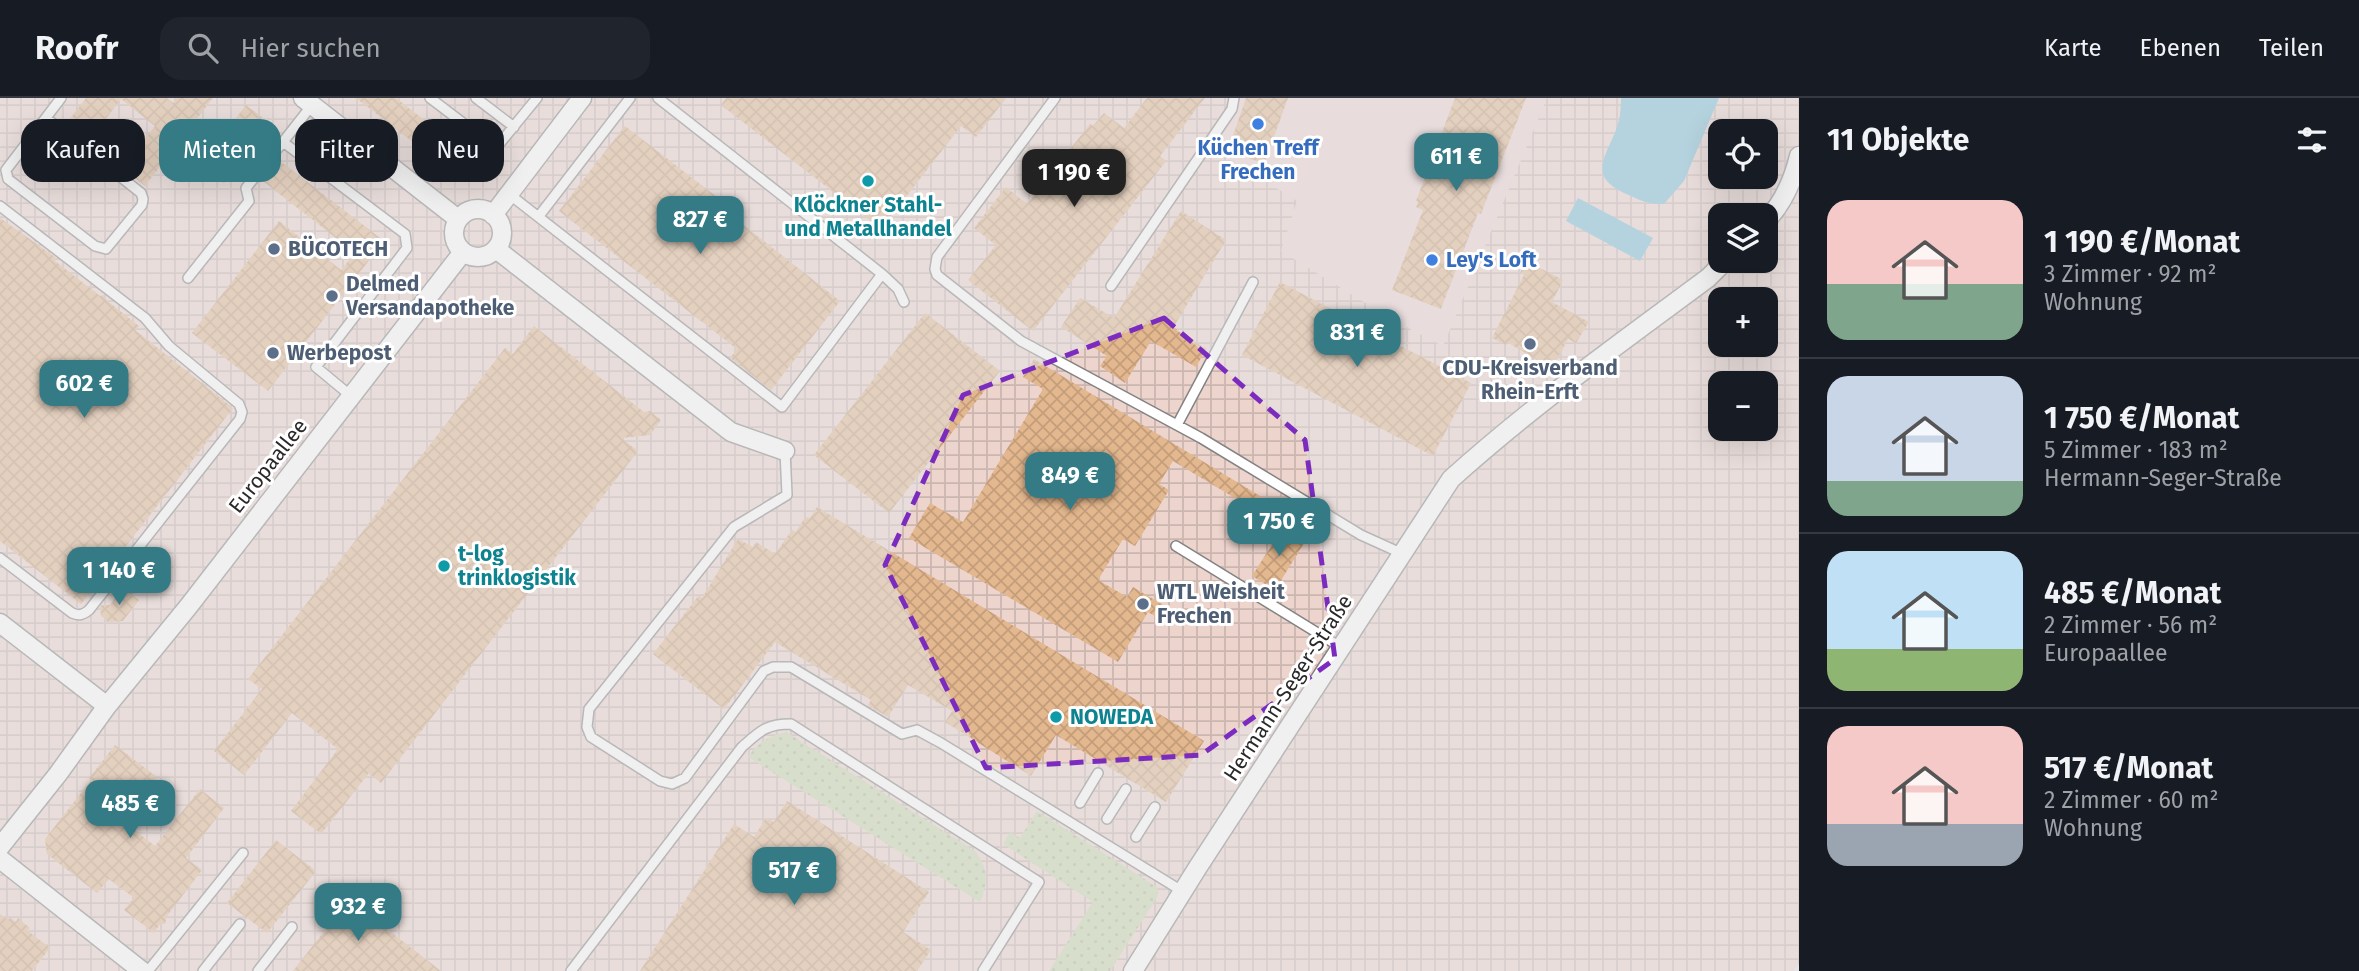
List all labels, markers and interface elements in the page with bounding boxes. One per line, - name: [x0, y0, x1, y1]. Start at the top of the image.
- search box: [160, 17, 650, 80]
- text: Roofr: [35, 28, 118, 68]
- icon: search: [184, 29, 222, 67]
- text: Hier suchen: [240, 33, 381, 64]
- text: Karte: [2044, 34, 2102, 62]
- text: Ebenen: [2140, 34, 2221, 62]
- text: Teilen: [2259, 34, 2324, 62]
- marker: Küchen Treff Frechen: [1250, 116, 1266, 132]
- chip: Kaufen: [21, 119, 145, 182]
- chip: Mieten: [159, 119, 281, 182]
- chip: Filter: [295, 119, 398, 182]
- chip: Neu: [412, 119, 504, 182]
- map controls: [1708, 119, 1778, 441]
- button: locate: [1708, 119, 1778, 189]
- icon: filters: [2293, 121, 2331, 159]
- text: 11 Objekte: [1827, 122, 1969, 158]
- pin: 611 €: [1407, 134, 1505, 193]
- place label: Küchen Treff Frechen: [1198, 135, 1321, 185]
- text: 611 €: [1430, 142, 1482, 170]
- pin: 1 190 €: [1009, 150, 1139, 209]
- text: 1 190 €: [1038, 158, 1110, 186]
- marker: Klöckner Stahl- und Metallhandel: [860, 173, 876, 189]
- place label: Klöckner Stahl- und Metallhandel: [784, 192, 953, 242]
- pin: 827 €: [651, 197, 749, 256]
- button: layers: [1708, 203, 1778, 273]
- text: 827 €: [673, 205, 727, 233]
- text: 1 190 €/Monat: [2044, 224, 2240, 260]
- icon: home: [1883, 228, 1967, 312]
- place label: BÜCOTECH: [288, 235, 388, 262]
- marker: BÜCOTECH: [266, 241, 282, 257]
- place label: Ley's Loft: [1446, 247, 1537, 273]
- marker: Ley's Loft: [1424, 252, 1440, 268]
- text: 3 Zimmer · 92 m²: [2044, 260, 2216, 288]
- place label: Delmed Versandapotheke: [345, 271, 515, 321]
- button: +: [1708, 287, 1778, 357]
- marker: Delmed Versandapotheke: [324, 288, 340, 304]
- text: Wohnung: [2044, 288, 2142, 316]
- pin: 831 €: [1308, 310, 1406, 369]
- text: 831 €: [1330, 318, 1384, 346]
- marker: CDU-Kreisverband Rhein-Erft: [1522, 336, 1538, 352]
- place label: Werbepost: [287, 340, 393, 366]
- marker: Werbepost: [265, 345, 281, 361]
- place label: CDU-Kreisverband Rhein-Erft: [1442, 355, 1618, 405]
- pin: 602 €: [35, 360, 133, 420]
- text: 602 €: [55, 369, 113, 397]
- button: −: [1708, 371, 1778, 441]
- text: 1 750 €/Monat: [2044, 400, 2239, 436]
- icon: home: [1883, 404, 1967, 488]
- street label: Europaallee: [223, 414, 313, 518]
- text: 5 Zimmer · 183 m²: [2044, 436, 2228, 464]
- pin: 849 €: [1021, 452, 1119, 512]
- text: 849 €: [1041, 461, 1099, 489]
- text: Hermann-Seger-Straße: [2044, 464, 2282, 492]
- pin: 1 750 €: [1214, 498, 1344, 558]
- text: 1 750 €: [1243, 507, 1315, 535]
- place label: t-log trinklogistik: [458, 541, 576, 591]
- pin: 1 140 €: [54, 547, 184, 607]
- text: 1 140 €: [83, 556, 155, 584]
- marker: t-log trinklogistik: [436, 558, 452, 574]
- text: 485 €/Monat: [2044, 575, 2221, 611]
- place label: WTL Weisheit Frechen: [1157, 579, 1286, 629]
- icon: home: [1883, 579, 1967, 663]
- street label: Hermann-Seger-Straße: [1218, 590, 1358, 786]
- marker: WTL Weisheit Frechen: [1135, 596, 1151, 612]
- text: 2 Zimmer · 56 m²: [2044, 611, 2217, 639]
- text: Europaallee: [2044, 639, 2168, 667]
- place label: NOWEDA: [1070, 704, 1154, 730]
- marker: NOWEDA: [1048, 709, 1064, 725]
- text: 517 €/Monat: [2044, 750, 2213, 786]
- icon: home: [1883, 754, 1967, 838]
- pin: 485 €: [81, 780, 179, 840]
- text: 2 Zimmer · 60 m²: [2044, 786, 2219, 814]
- text: 485 €: [101, 789, 159, 817]
- text: Wohnung: [2044, 814, 2142, 842]
- pin: 517 €: [745, 848, 843, 907]
- text: 517 €: [768, 856, 820, 884]
- pin: 932 €: [309, 884, 407, 943]
- text: 932 €: [330, 892, 386, 920]

